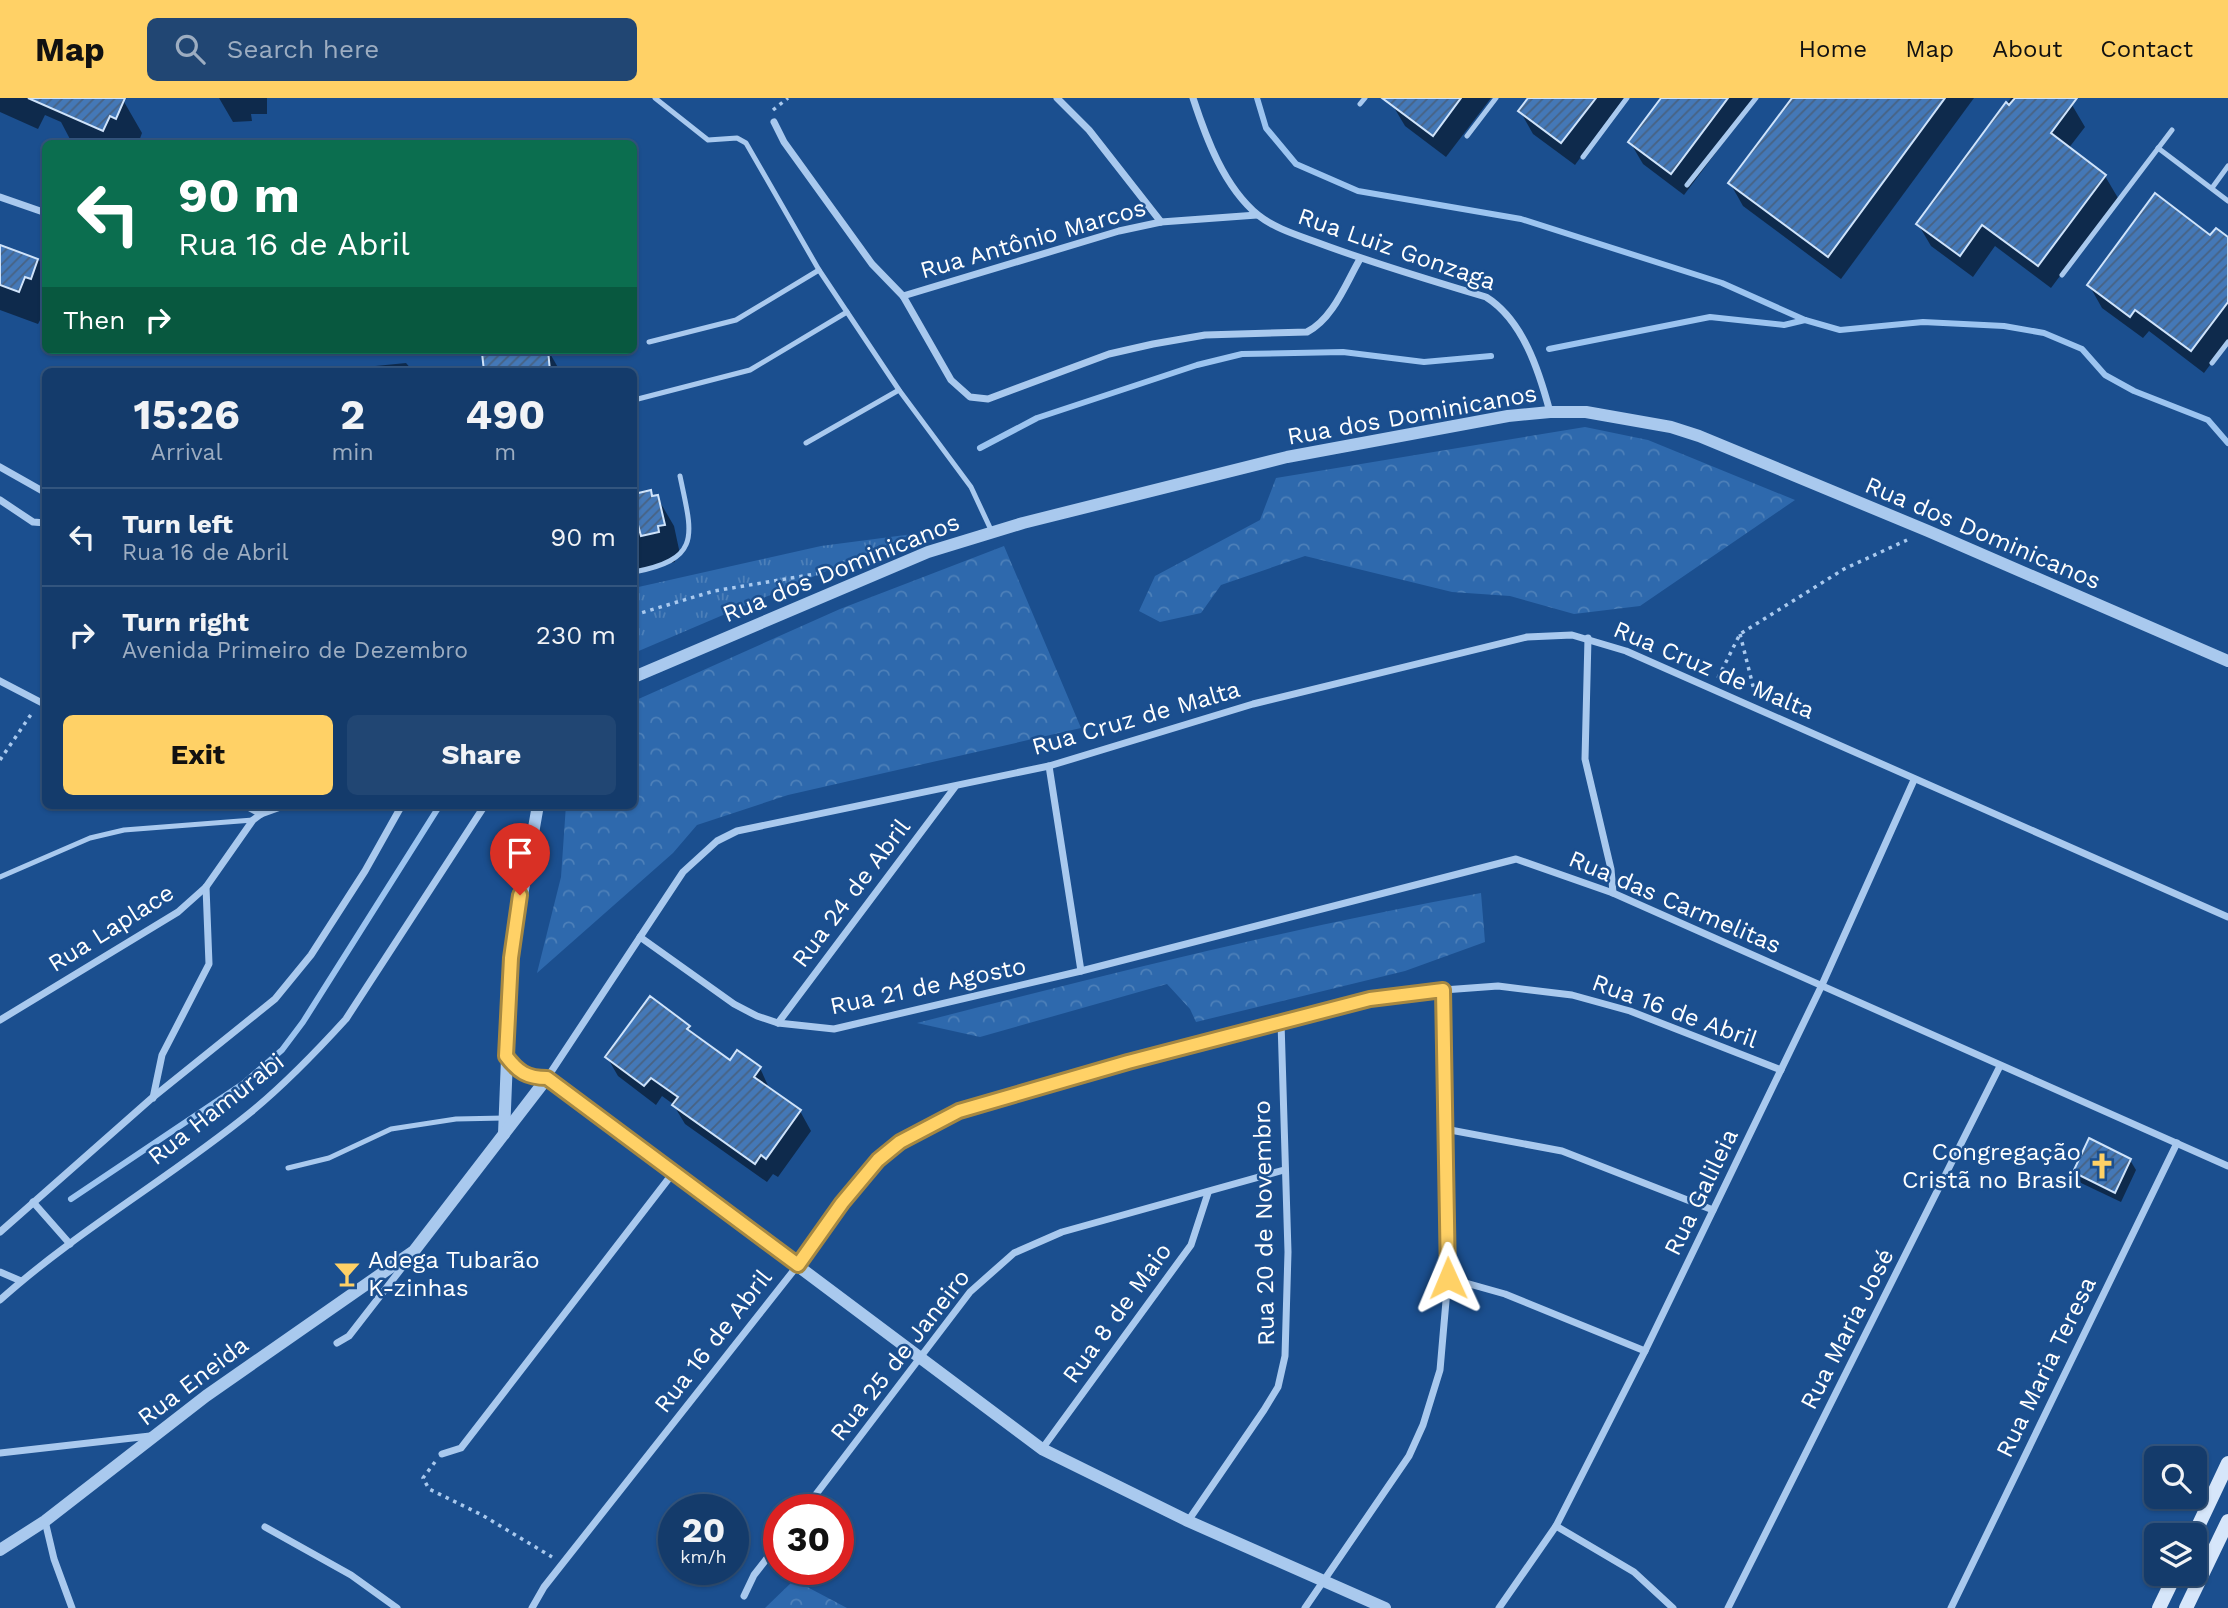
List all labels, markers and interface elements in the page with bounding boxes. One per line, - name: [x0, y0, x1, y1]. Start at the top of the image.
- search box: [147, 18, 637, 81]
- text: Map: [35, 30, 105, 69]
- icon: search: [171, 30, 209, 68]
- text: Search here: [227, 34, 379, 64]
- text: Home: [1799, 35, 1867, 63]
- text: Map: [1905, 35, 1954, 63]
- text: About: [1992, 35, 2062, 63]
- text: Contact: [2100, 35, 2193, 63]
- text: 90 m: [178, 166, 300, 224]
- icon: left: [63, 168, 154, 259]
- street label: Rua Antônio Marcos: [917, 193, 1149, 285]
- street label: Rua Luiz Gonzaga: [1294, 202, 1500, 296]
- text: Rua 16 de Abril: [178, 225, 410, 263]
- icon: right: [139, 301, 177, 339]
- text: Then: [63, 305, 125, 335]
- street label: Rua dos Dominicanos: [1285, 379, 1539, 451]
- text: 15:26: [134, 390, 240, 439]
- text: 2: [340, 390, 365, 439]
- text: 490: [465, 390, 545, 439]
- text: Arrival: [151, 439, 223, 466]
- text: min: [331, 439, 374, 466]
- text: m: [494, 439, 516, 466]
- street label: Rua dos Dominicanos: [1861, 471, 2105, 595]
- street label: Rua dos Dominicanos: [718, 508, 964, 628]
- text: Turn left: [122, 509, 233, 539]
- icon: left: [63, 518, 101, 556]
- text: 90 m: [550, 522, 616, 552]
- text: Rua 16 de Abril: [122, 539, 289, 566]
- text: Turn right: [122, 607, 249, 637]
- street label: Rua Cruz de Malta: [1609, 615, 1819, 725]
- icon: right: [63, 616, 101, 654]
- text: 230 m: [536, 620, 616, 650]
- text: Avenida Primeiro de Dezembro: [122, 637, 468, 664]
- street label: Rua Cruz de Malta: [1029, 675, 1243, 761]
- button: Exit: [63, 715, 333, 795]
- button: Share: [347, 715, 616, 795]
- street label: Rua 24 de Abril: [786, 813, 916, 973]
- pin: [490, 823, 550, 895]
- icon: arrive: [501, 834, 539, 872]
- street label: Rua das Carmelitas: [1565, 845, 1785, 959]
- street label: Rua Laplace: [43, 878, 179, 978]
- street label: Rua 21 de Agosto: [828, 952, 1028, 1020]
- street label: Rua 16 de Abril: [1589, 968, 1762, 1054]
- street label: Rua Hamurabi: [142, 1047, 290, 1171]
- street label: Rua 20 de Novembro: [1248, 1100, 1280, 1346]
- street label: Rua Galileia: [1658, 1124, 1744, 1260]
- place label: Congregação Cristã no Brasil: [1902, 1138, 2082, 1194]
- church icon: Congregação Cristã no Brasil: [2087, 1151, 2117, 1181]
- street label: Rua 8 de Maio: [1057, 1237, 1177, 1389]
- position arrow: [1411, 1241, 1485, 1315]
- street label: Rua Maria José: [1794, 1244, 1900, 1414]
- place label: Adega Tubarão K-zinhas: [368, 1246, 540, 1302]
- bar icon: Adega Tubarão K-zinhas: [332, 1259, 362, 1289]
- street label: Rua 16 de Abril: [648, 1263, 778, 1418]
- street label: Rua 25 de Janeiro: [824, 1264, 976, 1446]
- street label: Rua Maria Teresa: [1990, 1272, 2102, 1462]
- street label: Rua Eneida: [132, 1330, 254, 1432]
- map controls: [2144, 1446, 2207, 1586]
- button: search: [2144, 1446, 2207, 1509]
- speed limit sign: 30: [763, 1494, 854, 1585]
- text: 20: [682, 1509, 725, 1551]
- button: layers: [2144, 1523, 2207, 1586]
- text: km/h: [680, 1546, 727, 1567]

